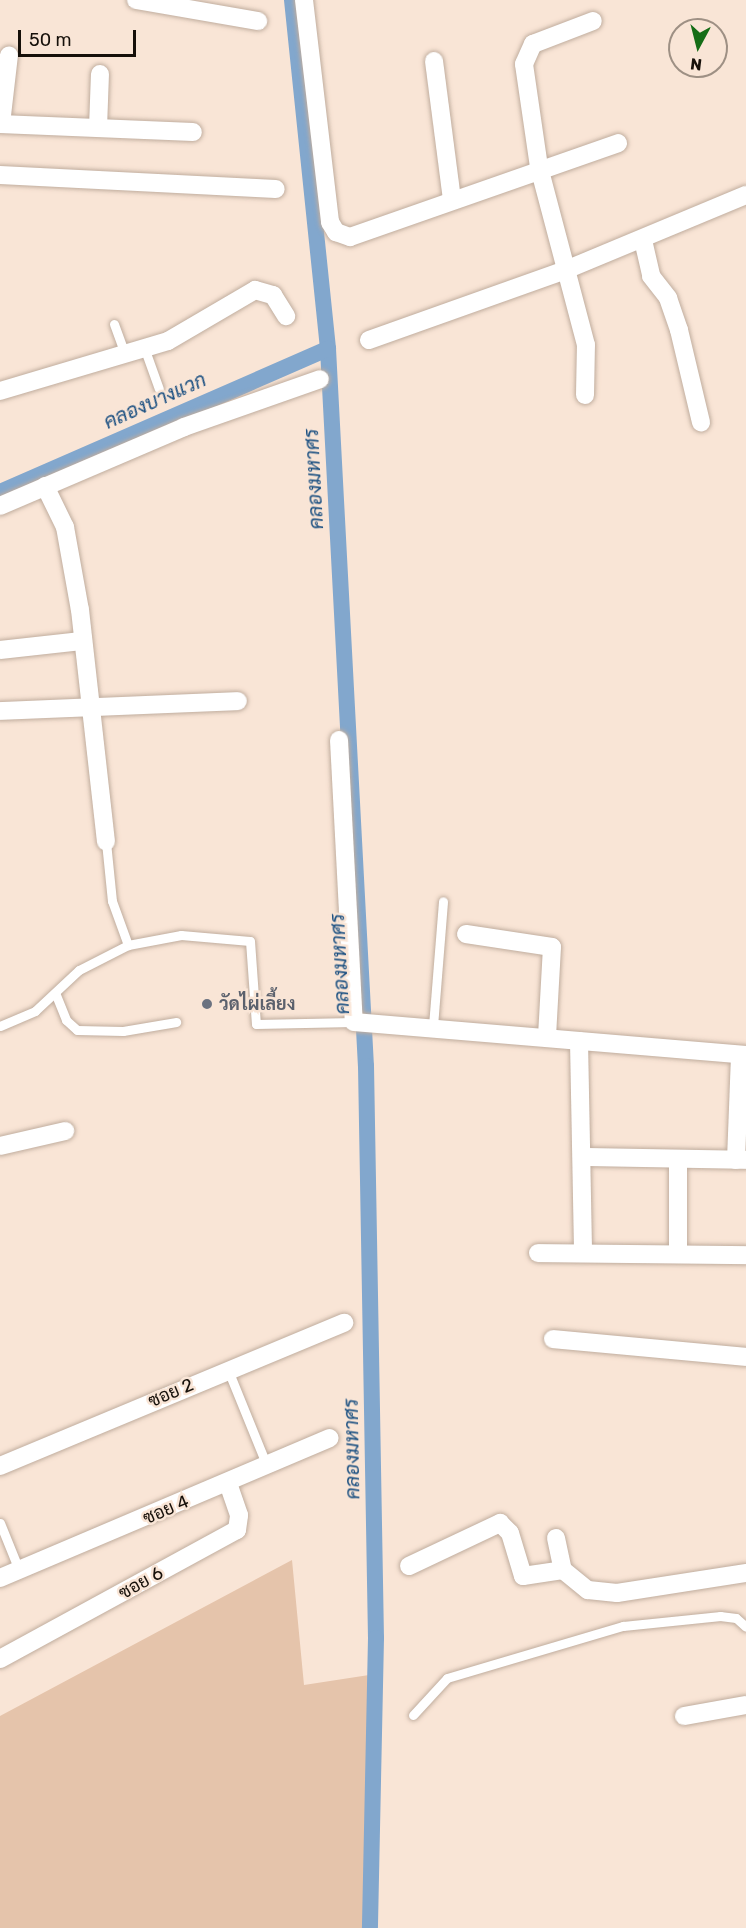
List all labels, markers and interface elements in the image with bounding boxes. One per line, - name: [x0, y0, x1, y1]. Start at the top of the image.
- scale bar: [21, 18, 140, 56]
- north arrow: [668, 18, 728, 78]
- text: 50 m: [29, 29, 72, 51]
- text: N: [689, 54, 703, 75]
- water label: คลองบางแวก: [100, 368, 210, 434]
- water label: คลองมหาศร: [299, 428, 329, 530]
- water label: คลองมหาศร: [325, 913, 355, 1015]
- place label: วัดไผ่เลี้ยง: [219, 993, 295, 1015]
- marker: วัดไผ่เลี้ยง: [200, 997, 214, 1011]
- street label: ซอย 2: [145, 1374, 197, 1412]
- water label: คลองมหาศร: [339, 1398, 365, 1500]
- street label: ซอย 4: [140, 1491, 192, 1529]
- street label: ซอย 6: [115, 1562, 167, 1604]

